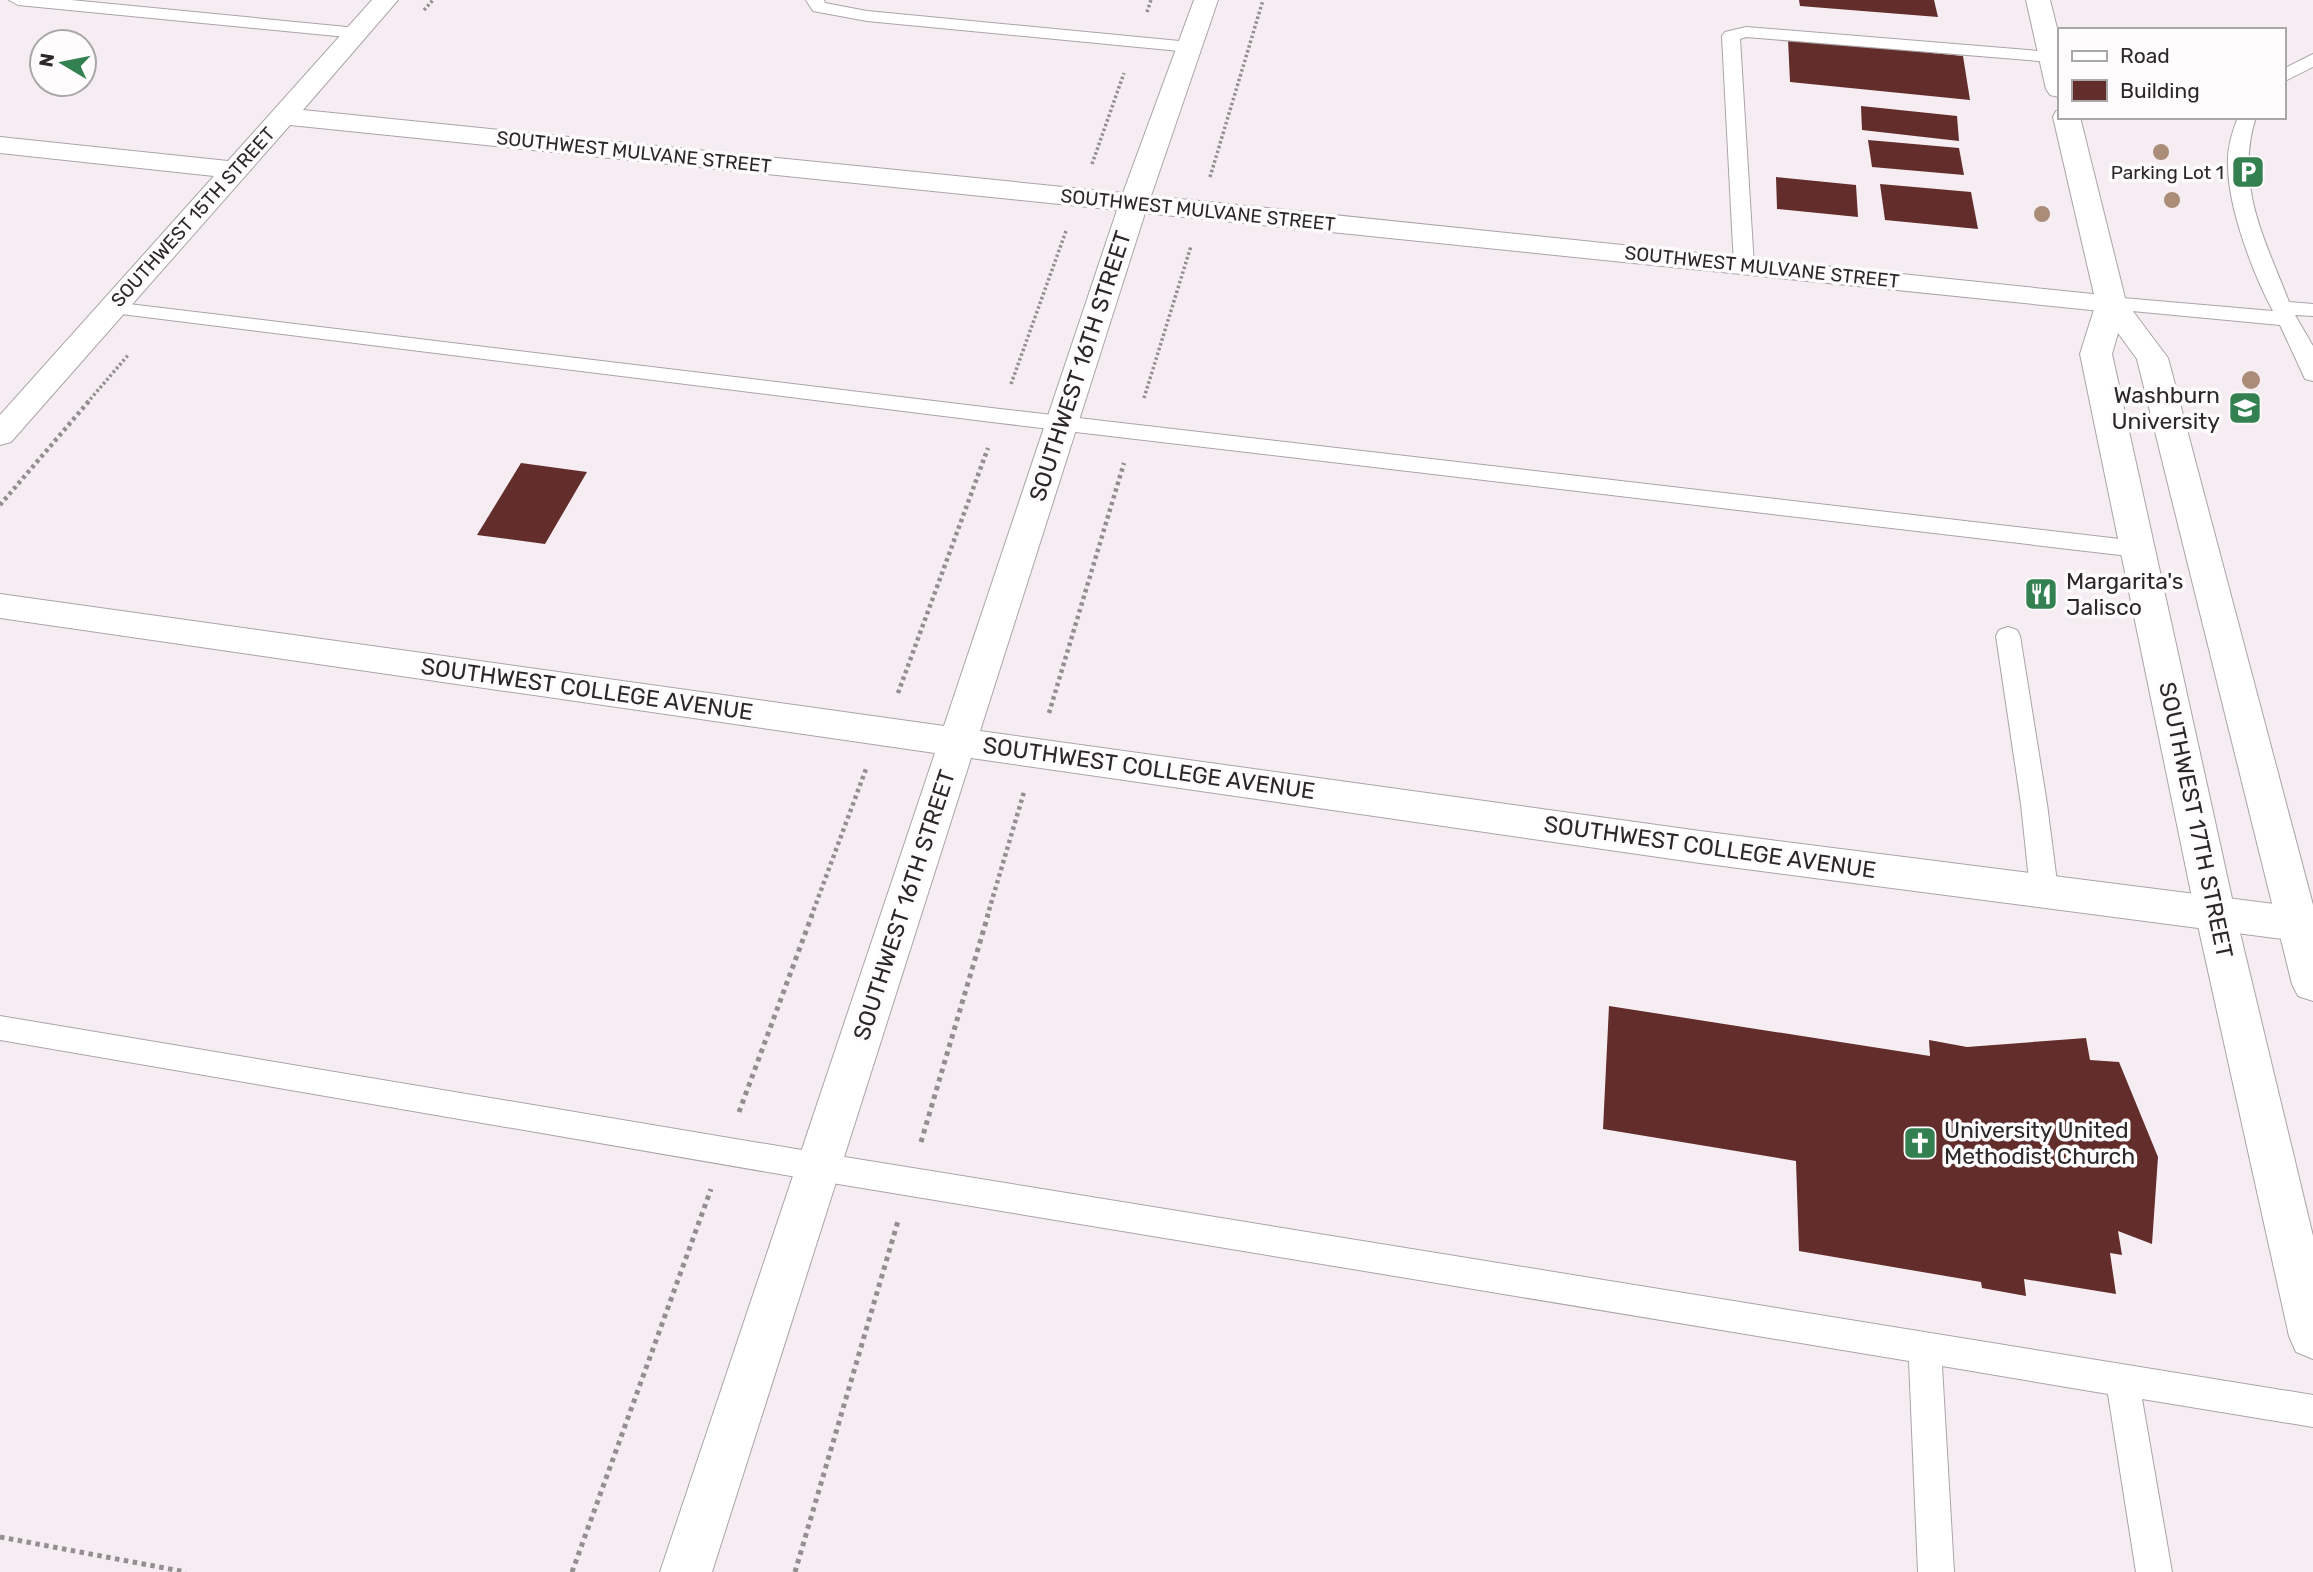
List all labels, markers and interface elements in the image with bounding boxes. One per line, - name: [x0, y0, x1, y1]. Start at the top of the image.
- north arrow: [28, 28, 98, 98]
- legend: [2058, 28, 2285, 119]
- text: Road: [2120, 43, 2170, 68]
- text: N: [34, 51, 59, 69]
- text: Building: [2120, 78, 2200, 103]
- street label: SOUTHWEST 15TH STREET: [106, 122, 280, 312]
- street label: SOUTHWEST MULVANE STREET: [495, 126, 773, 178]
- parking icon: Parking Lot 1: [2229, 153, 2267, 191]
- place label: Parking Lot 1: [2111, 161, 2224, 184]
- street label: SOUTHWEST MULVANE STREET: [1059, 184, 1337, 236]
- street label: SOUTHWEST 16TH STREET: [1023, 227, 1137, 505]
- street label: SOUTHWEST MULVANE STREET: [1623, 241, 1901, 293]
- place label: Washburn University: [2111, 381, 2220, 435]
- school or university icon: Washburn University: [2226, 389, 2264, 427]
- place label: Margarita's Jalisco: [2066, 567, 2184, 621]
- restaurant icon: Margarita's Jalisco: [2022, 575, 2060, 613]
- street label: SOUTHWEST COLLEGE AVENUE: [419, 652, 755, 726]
- street label: SOUTHWEST 17TH STREET: [2153, 679, 2239, 961]
- street label: SOUTHWEST COLLEGE AVENUE: [981, 731, 1317, 805]
- street label: SOUTHWEST 16TH STREET: [847, 766, 961, 1044]
- street label: SOUTHWEST COLLEGE AVENUE: [1542, 810, 1878, 884]
- place label: University United Methodist Church: [1944, 1116, 2135, 1170]
- church icon: University United Methodist Church: [1901, 1124, 1939, 1162]

